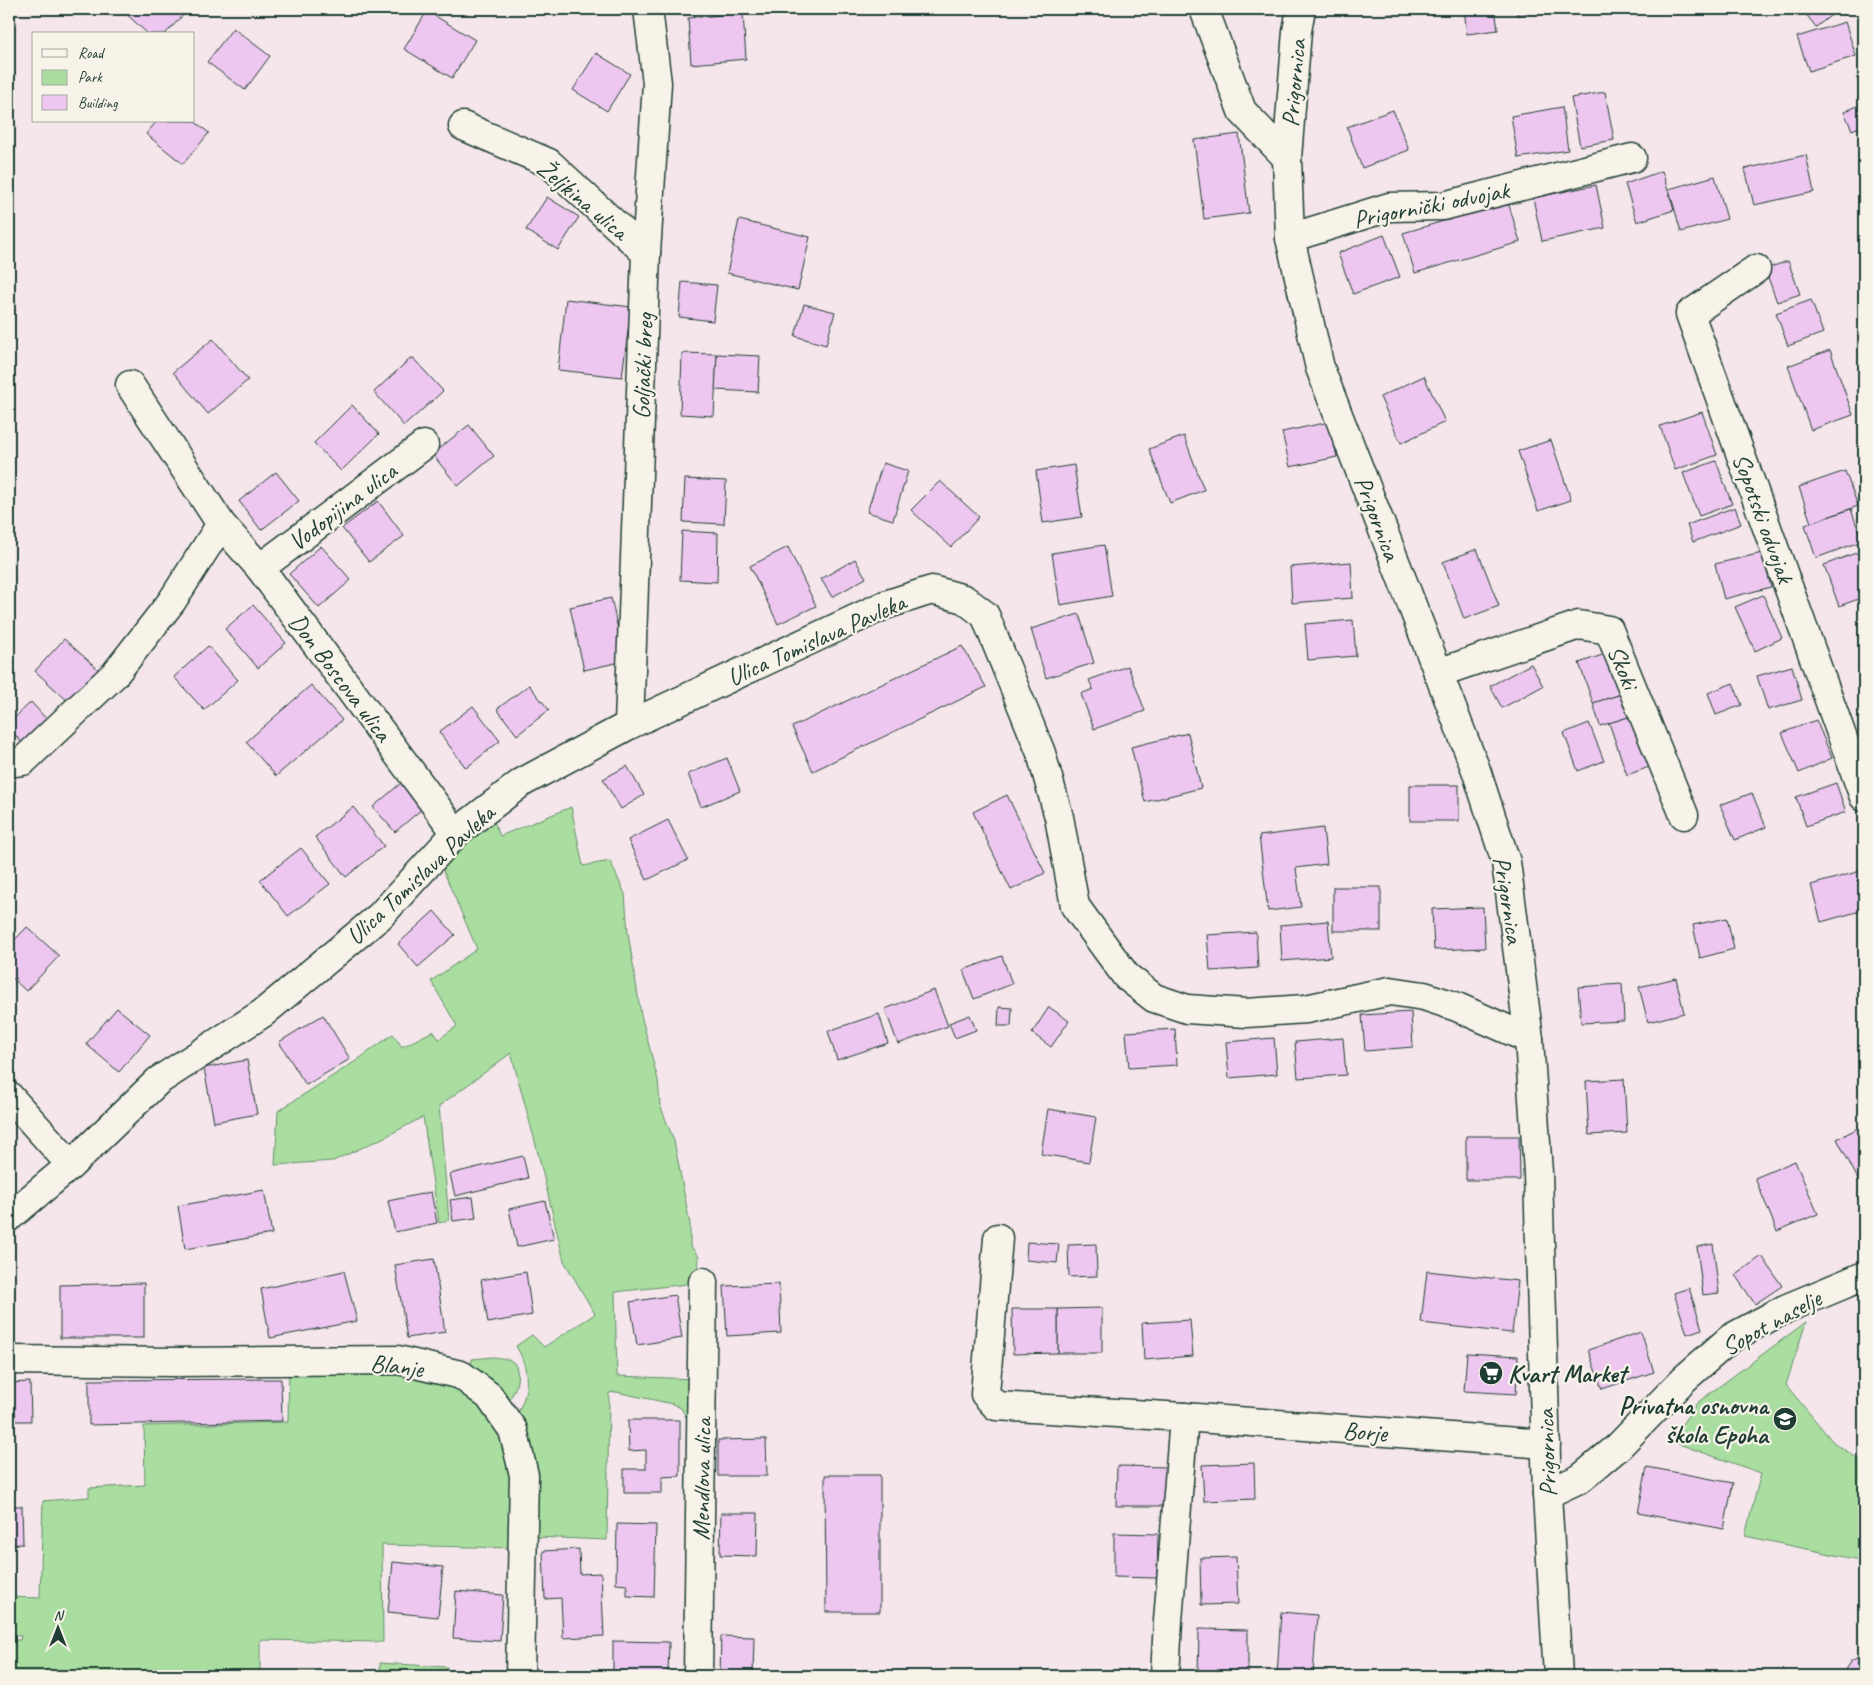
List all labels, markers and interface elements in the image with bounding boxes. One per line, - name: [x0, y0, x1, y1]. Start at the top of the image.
- legend: [32, 32, 195, 122]
- street label: Prigornica: [1274, 36, 1314, 128]
- text: Road: [78, 44, 105, 63]
- text: Park: [78, 68, 103, 87]
- text: Building: [78, 94, 118, 113]
- street label: Željkina ulica: [530, 152, 637, 249]
- street label: Prigornički odvojak: [1351, 174, 1514, 236]
- street label: Goljački breg: [625, 311, 661, 420]
- street label: Sopotski odvojak: [1725, 449, 1802, 589]
- street label: Vodopijina ulica: [282, 454, 405, 558]
- street label: Prigornica: [1346, 472, 1408, 567]
- street label: Ulica Tomislava Pavleka: [722, 585, 913, 694]
- street label: Don Boscova ulica: [282, 607, 400, 750]
- street label: Skoki: [1600, 641, 1647, 697]
- street label: Ulica Tomislava Pavleka: [340, 796, 504, 952]
- street label: Prigornica: [1485, 854, 1531, 948]
- street label: Sopot naselje: [1716, 1282, 1829, 1363]
- street label: Blanje: [369, 1347, 427, 1385]
- place label: Kvart Market: [1508, 1358, 1630, 1390]
- supermarket icon: Kvart Market: [1478, 1360, 1504, 1386]
- place label: Privatna osnovna škola Epoha: [1619, 1390, 1771, 1451]
- school or university icon: Privatna osnovna škola Epoha: [1772, 1406, 1798, 1432]
- street label: Prigornica: [1529, 1407, 1565, 1497]
- street label: Borje: [1342, 1414, 1390, 1450]
- street label: Mendlova ulica: [685, 1415, 719, 1541]
- north arrow: [32, 1602, 82, 1652]
- text: N: [54, 1607, 65, 1624]

